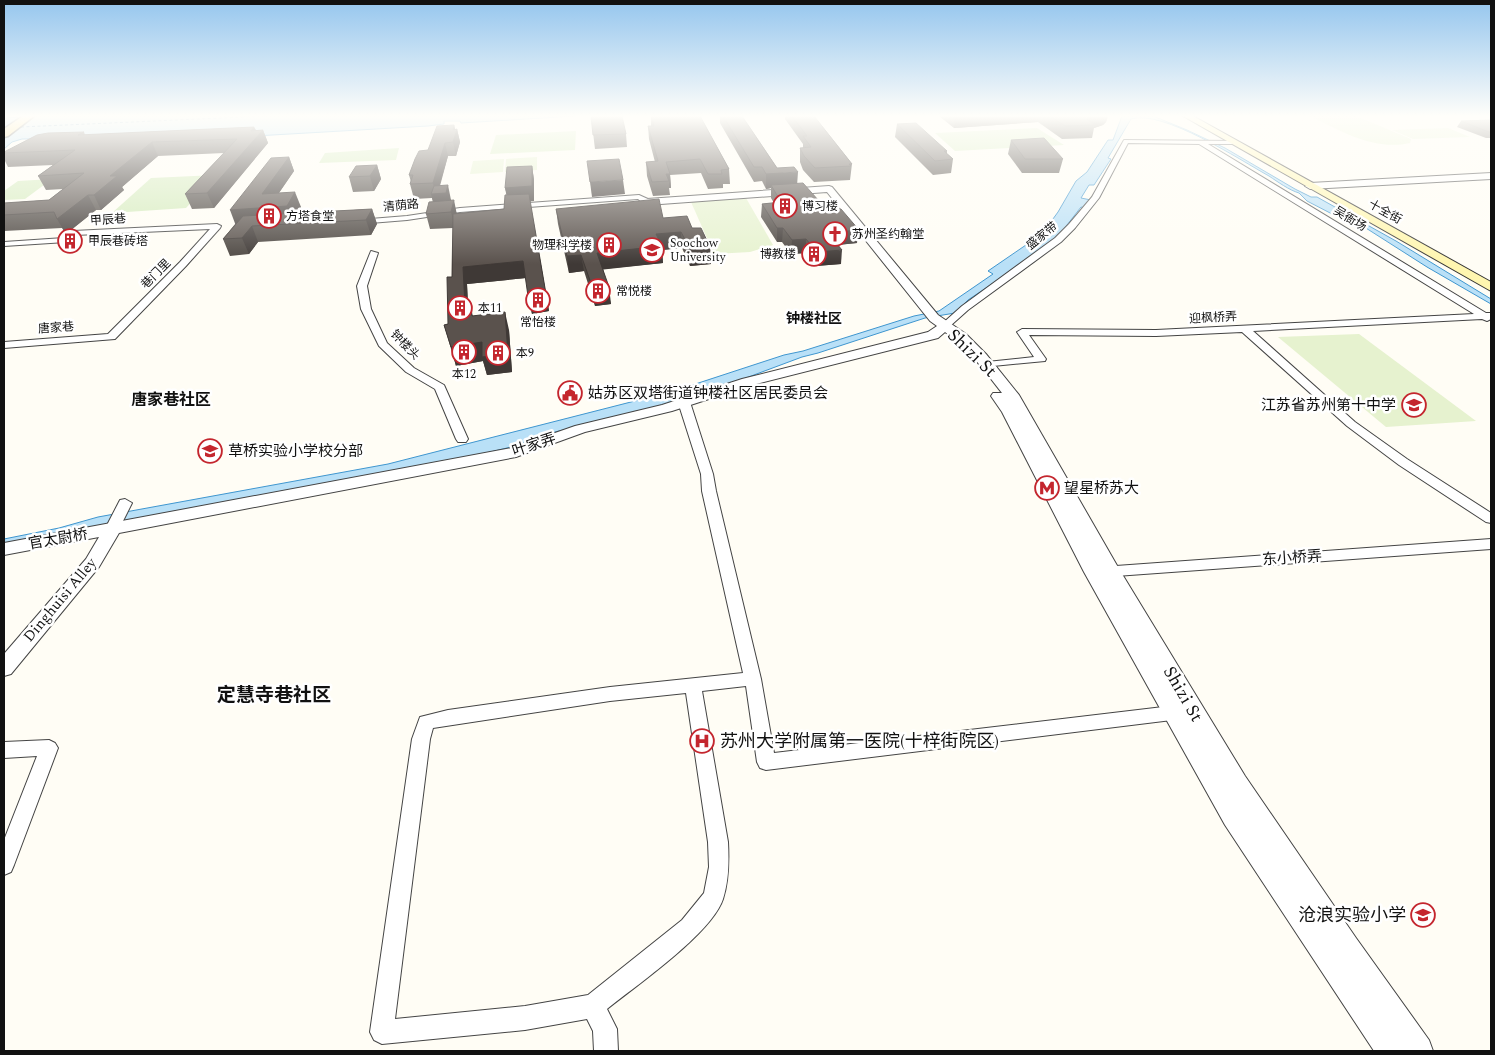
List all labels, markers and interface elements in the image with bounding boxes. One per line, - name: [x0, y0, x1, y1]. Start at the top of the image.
- building icon: 博习楼: [772, 193, 798, 219]
- street label: 清荫路: [382, 195, 420, 217]
- street label: 十全街: [1365, 195, 1405, 229]
- place label: 博习楼: [802, 197, 838, 216]
- street label: 吴衙场: [1330, 202, 1370, 236]
- building icon: 方塔食堂: [256, 203, 282, 229]
- place label: 方塔食堂: [286, 207, 334, 226]
- street label: 甲辰巷: [89, 209, 127, 231]
- street label: 盛家带: [1022, 217, 1062, 255]
- church icon: 苏州圣约翰堂: [822, 221, 848, 247]
- place label: 苏州圣约翰堂: [852, 225, 924, 244]
- building icon: 甲辰巷砖塔: [57, 228, 83, 254]
- place label: 甲辰巷砖塔: [88, 232, 148, 251]
- building icon: 物理科学楼: [596, 232, 622, 258]
- place label: Soochow University: [670, 234, 727, 267]
- place label: 物理科学楼: [532, 236, 592, 255]
- school or university icon: Soochow University: [639, 237, 665, 263]
- building icon: 博教楼: [801, 241, 827, 267]
- place label: 博教楼: [760, 245, 796, 264]
- street label: 巷门里: [137, 255, 175, 293]
- building icon: 常悦楼: [585, 278, 611, 304]
- place label: 常悦楼: [616, 282, 652, 301]
- building icon: 常怡楼: [525, 287, 551, 313]
- building icon: 本11: [447, 295, 473, 321]
- place label: 本11: [478, 299, 502, 318]
- street label: 迎枫桥弄: [1189, 307, 1237, 329]
- district label: 钟楼社区: [786, 308, 842, 329]
- place label: 常怡楼: [520, 313, 556, 332]
- street label: 唐家巷: [37, 317, 75, 339]
- street label: Shizi St: [941, 322, 1003, 384]
- street label: 钟楼头: [386, 325, 424, 365]
- building icon: 本12: [451, 339, 477, 365]
- building icon: 本9: [485, 340, 511, 366]
- place label: 本9: [516, 344, 534, 363]
- place label: 本12: [452, 365, 476, 384]
- public building icon: 姑苏区双塔街道钟楼社区居民委员会: [557, 380, 583, 406]
- place label: 姑苏区双塔街道钟楼社区居民委员会: [588, 382, 828, 405]
- district label: 唐家巷社区: [131, 388, 211, 412]
- school or university icon: 江苏省苏州第十中学: [1401, 392, 1427, 418]
- place label: 江苏省苏州第十中学: [1261, 394, 1396, 417]
- street label: 叶家弄: [509, 427, 559, 463]
- school or university icon: 草桥实验小学校分部: [197, 438, 223, 464]
- place label: 草桥实验小学校分部: [228, 440, 363, 463]
- metro station icon: 望星桥苏大: [1034, 475, 1060, 501]
- place label: 望星桥苏大: [1064, 477, 1139, 500]
- street label: 官太尉桥: [26, 522, 90, 556]
- street label: 东小桥弄: [1261, 544, 1323, 572]
- street label: Dinghuisi Alley: [18, 552, 103, 647]
- street label: Shizi St: [1156, 661, 1210, 727]
- district label: 定慧寺巷社区: [217, 681, 331, 710]
- hospital icon: 苏州大学附属第一医院(十梓街院区): [689, 728, 715, 754]
- place label: 苏州大学附属第一医院(十梓街院区): [720, 728, 999, 755]
- place label: 沧浪实验小学: [1298, 902, 1406, 929]
- school or university icon: 沧浪实验小学: [1410, 902, 1436, 928]

